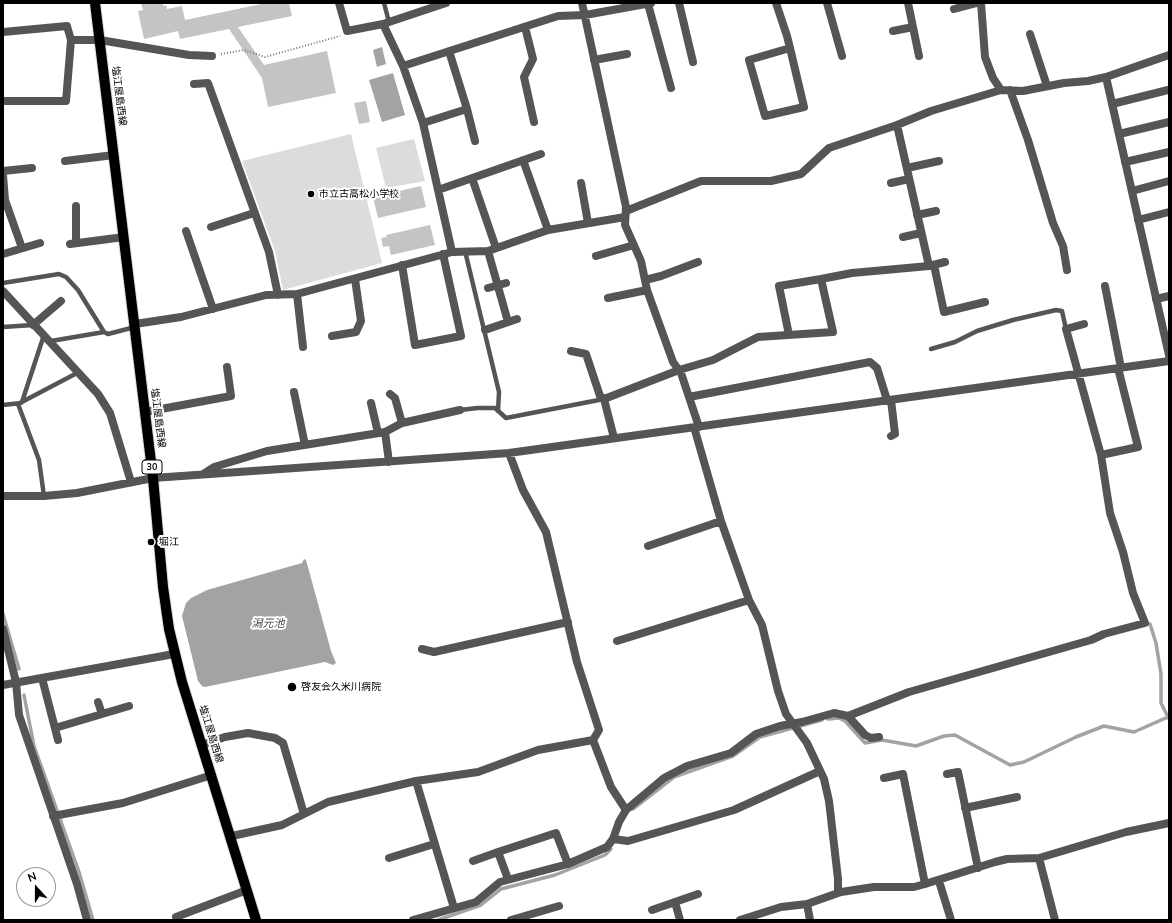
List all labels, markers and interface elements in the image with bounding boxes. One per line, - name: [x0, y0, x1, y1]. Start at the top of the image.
- street label: 塩江屋島西線: [109, 65, 129, 127]
- place label: 市立古高松小学校: [319, 188, 399, 200]
- marker: 市立古高松小学校: [306, 189, 316, 199]
- street label: 塩江屋島西線: [148, 387, 168, 449]
- road number: 30: [142, 460, 162, 474]
- place label: 堀江: [159, 536, 179, 548]
- marker: 堀江: [146, 537, 156, 547]
- water label: 潟元池: [252, 617, 284, 631]
- marker: 啓友会久米川病院: [286, 681, 298, 693]
- place label: 啓友会久米川病院: [301, 681, 381, 693]
- street label: 塩江屋島西線: [196, 704, 226, 764]
- north arrow: [16, 867, 56, 907]
- text: N: [26, 869, 38, 885]

